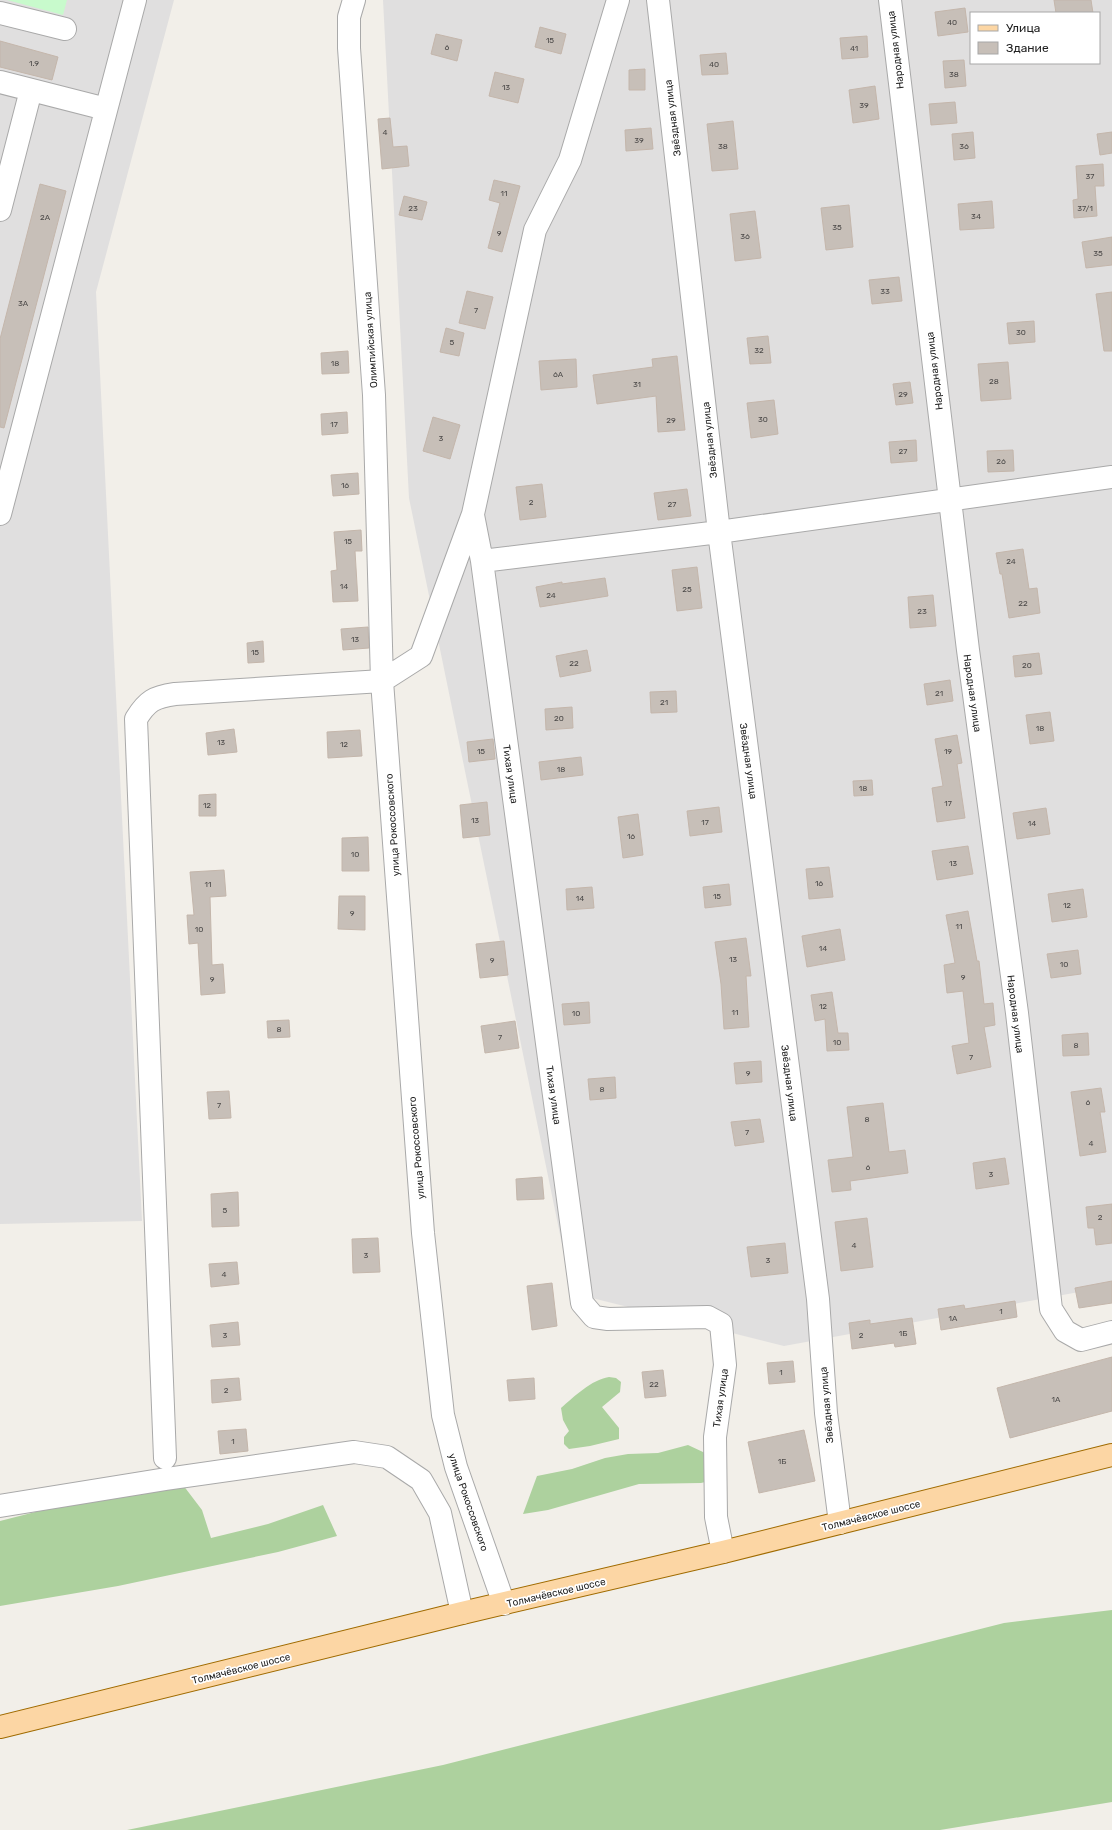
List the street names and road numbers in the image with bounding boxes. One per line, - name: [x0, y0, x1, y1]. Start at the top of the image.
- street label: Народная улица: [885, 10, 907, 90]
- street label: Звёздная улица: [662, 79, 684, 157]
- street label: Олимпийская улица: [362, 291, 380, 388]
- street label: Народная улица: [924, 331, 946, 411]
- street label: Звёздная улица: [700, 401, 720, 479]
- street label: Народная улица: [961, 653, 983, 733]
- street label: Звёздная улица: [737, 722, 759, 800]
- street label: Тихая улица: [500, 744, 520, 804]
- street label: улица Рокоссовского: [383, 773, 403, 877]
- street label: Народная улица: [1004, 974, 1026, 1054]
- street label: Звёздная улица: [778, 1044, 800, 1122]
- street label: Тихая улица: [543, 1065, 563, 1125]
- street label: улица Рокоссовского: [407, 1096, 427, 1200]
- street label: Звёздная улица: [818, 1366, 836, 1444]
- street label: Тихая улица: [711, 1368, 731, 1428]
- street label: улица Рокоссовского: [446, 1452, 491, 1553]
- street label: Толмачёвское шоссе: [821, 1498, 922, 1534]
- street label: Толмачёвское шоссе: [506, 1576, 607, 1610]
- street label: Толмачёвское шоссе: [191, 1651, 292, 1687]

